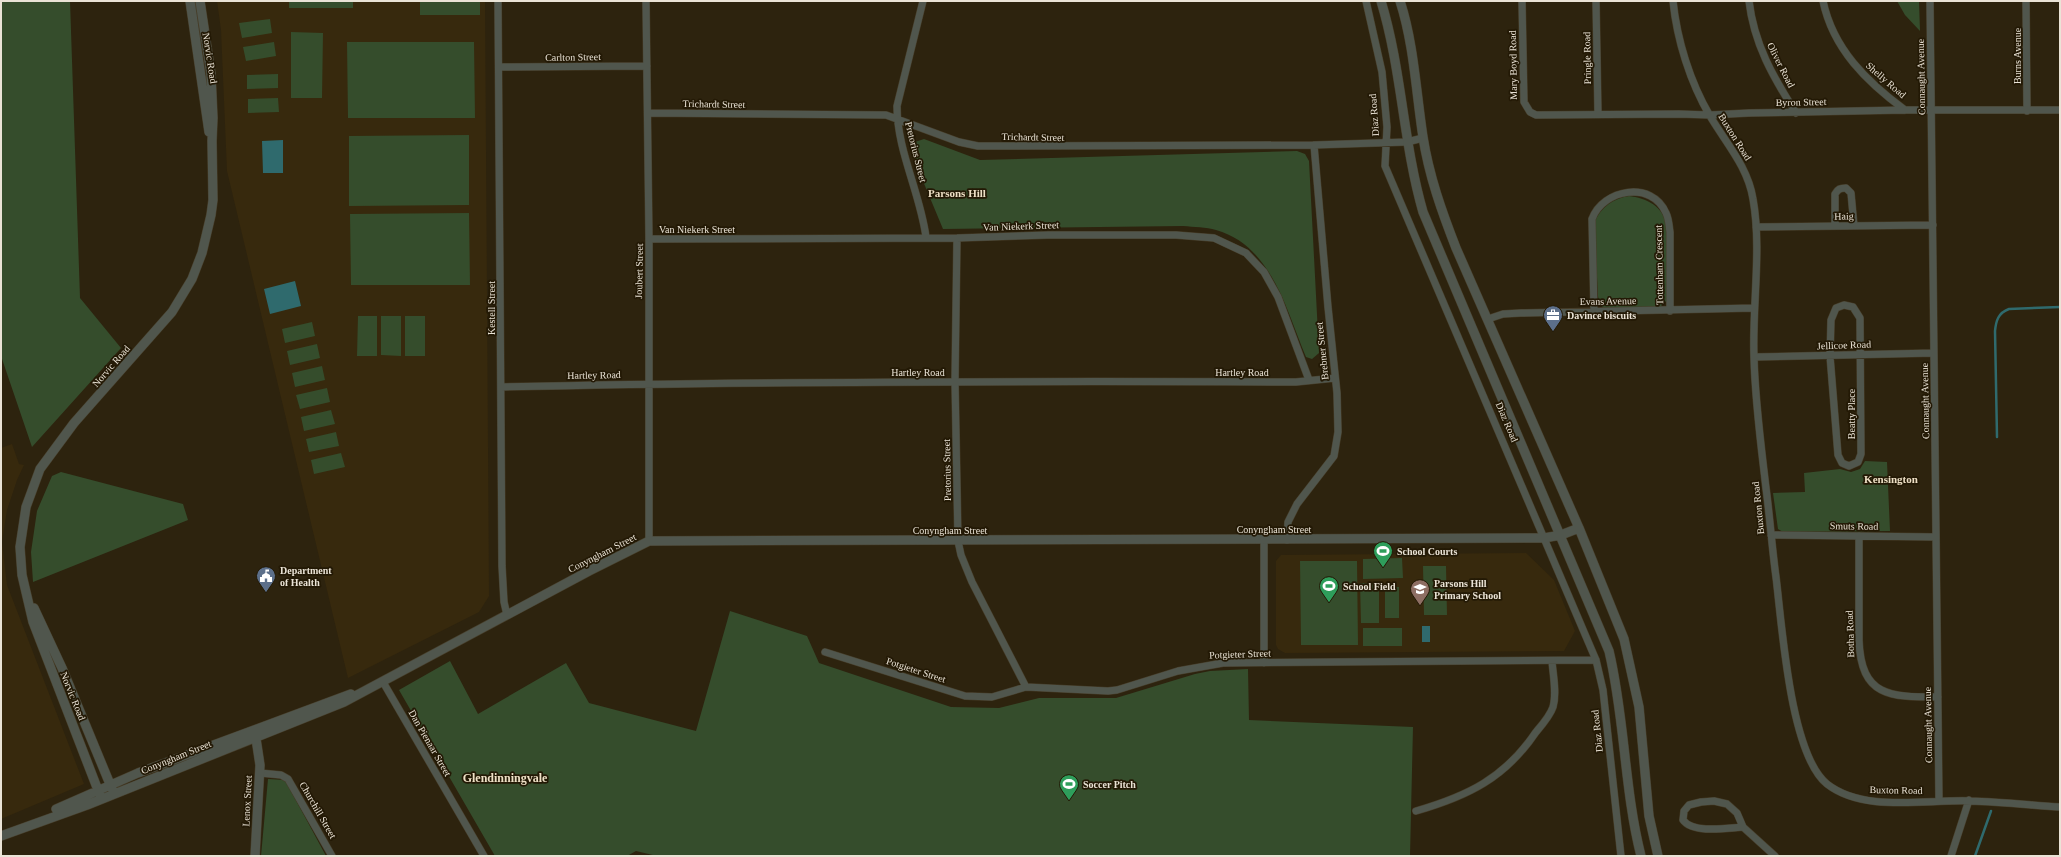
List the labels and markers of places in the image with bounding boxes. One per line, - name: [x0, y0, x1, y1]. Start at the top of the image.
- office icon: Davince biscuits: [1542, 304, 1564, 332]
- place label: Davince biscuits: [1567, 310, 1636, 321]
- sports icon: School Courts: [1372, 540, 1394, 568]
- place label: School Courts: [1397, 546, 1457, 557]
- public building icon: Department of Health: [255, 565, 277, 593]
- place label: Department of Health: [280, 565, 332, 588]
- sports icon: School Field: [1318, 575, 1340, 603]
- school or university icon: Parsons Hill Primary School: [1409, 578, 1431, 606]
- place label: Parsons Hill Primary School: [1434, 578, 1501, 601]
- place label: School Field: [1343, 581, 1396, 592]
- sports icon: Soccer Pitch: [1058, 773, 1080, 801]
- place label: Soccer Pitch: [1083, 779, 1136, 790]

